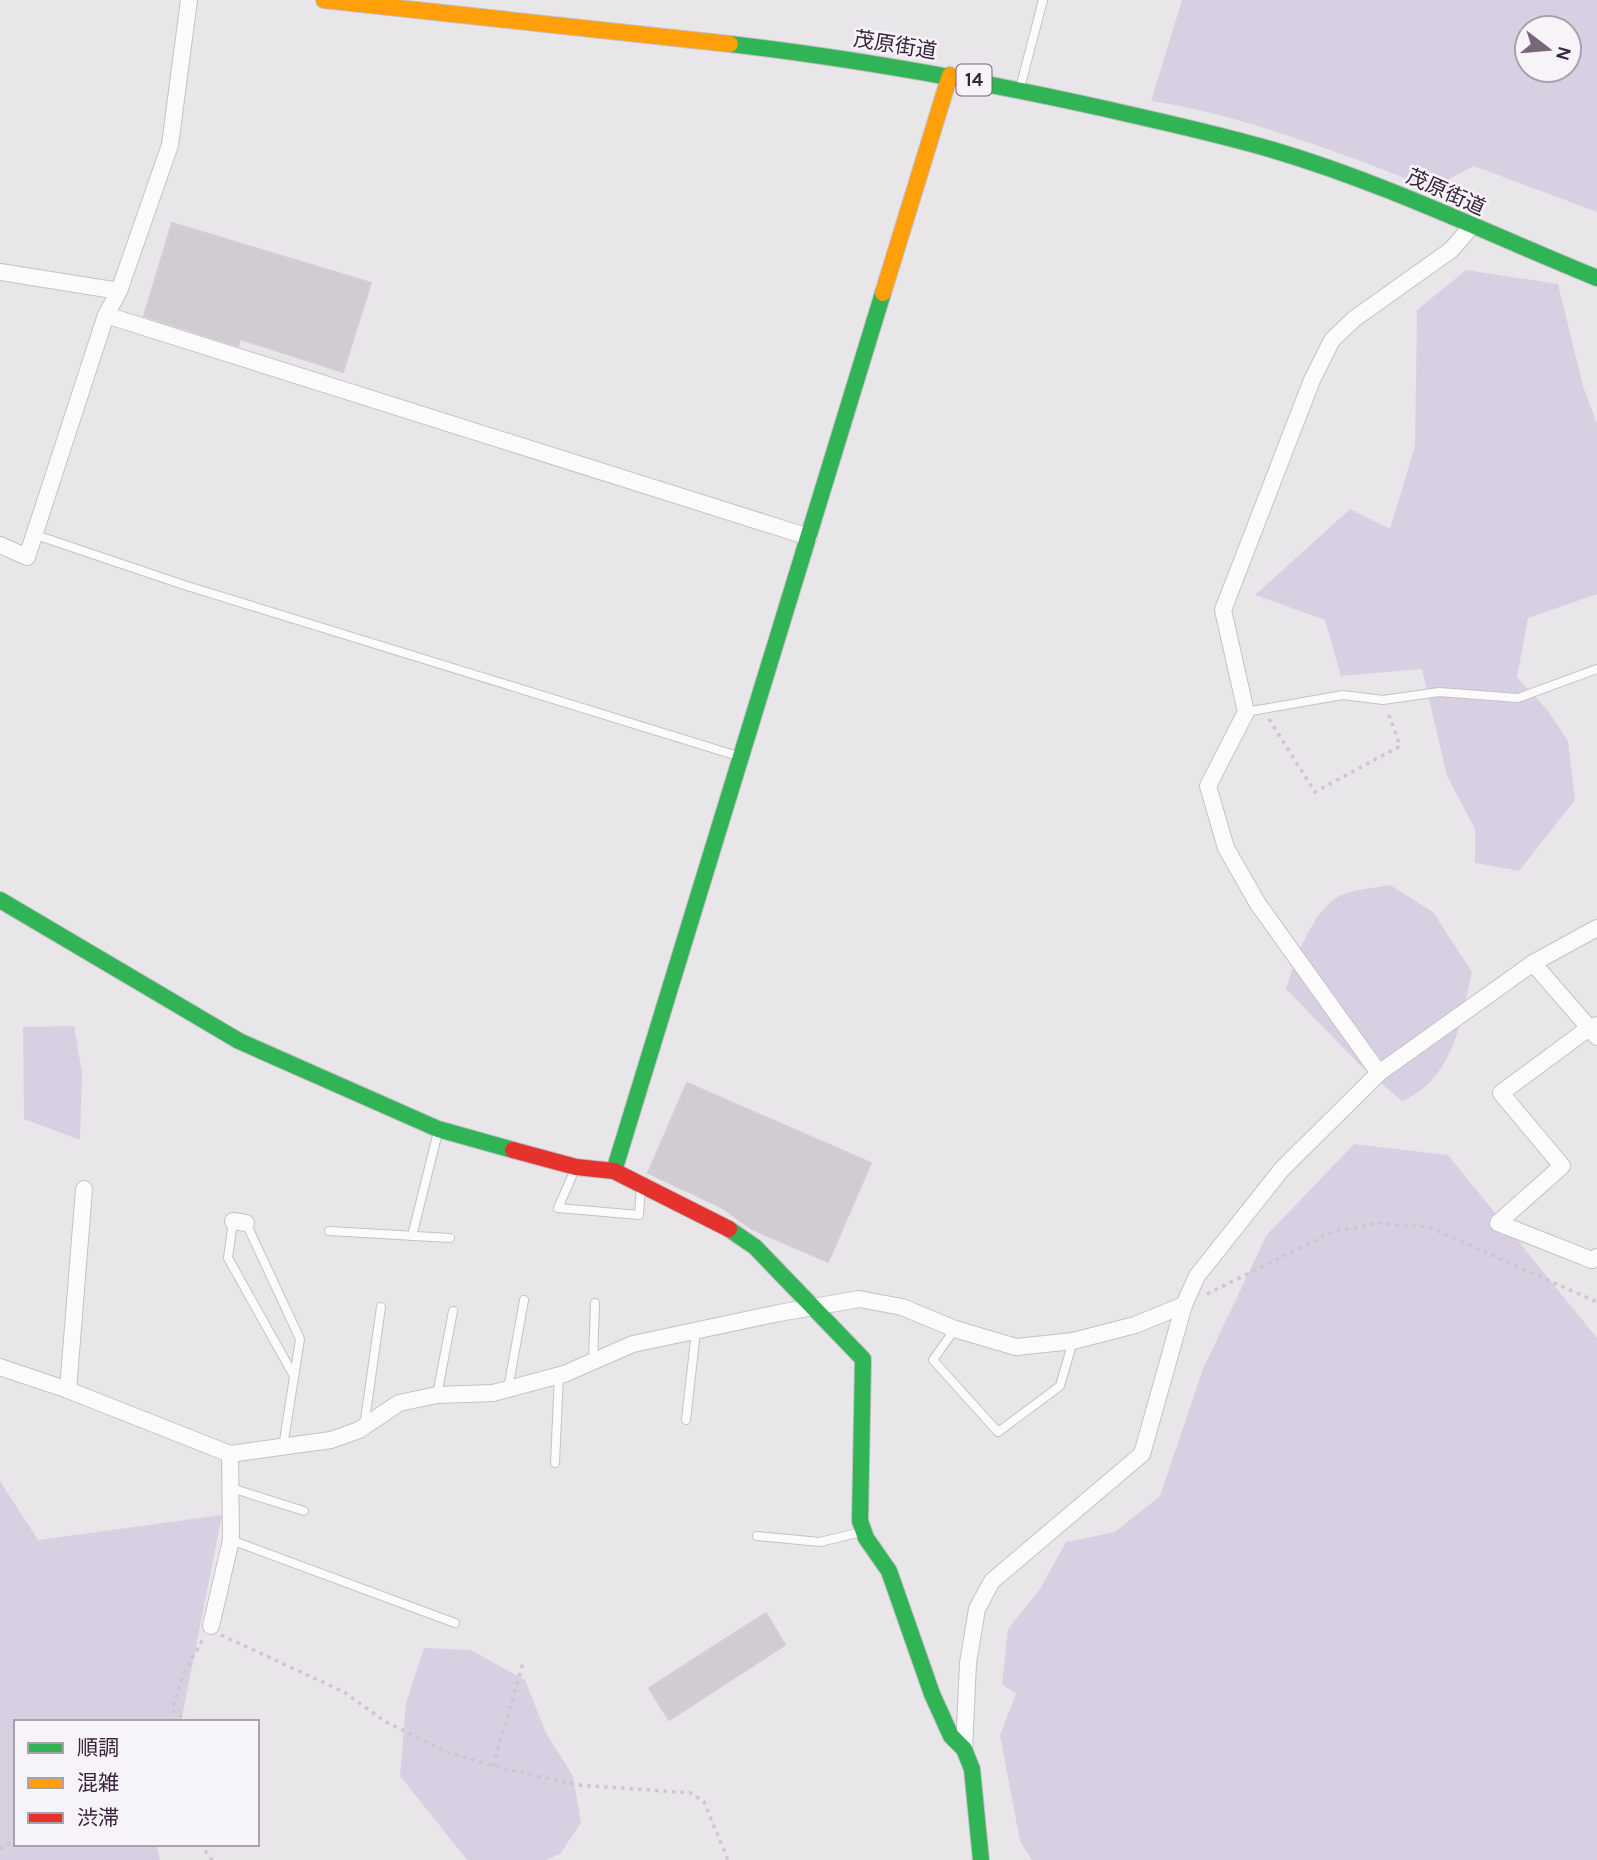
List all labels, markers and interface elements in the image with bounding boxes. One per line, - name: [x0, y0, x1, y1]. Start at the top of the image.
- north arrow: [1513, 14, 1583, 84]
- street label: 茂原街道: [852, 27, 938, 63]
- text: N: [1551, 44, 1576, 63]
- road number: 14: [956, 64, 992, 96]
- street label: 茂原街道: [1403, 164, 1489, 220]
- legend: [14, 1720, 259, 1846]
- text: 順調: [77, 1736, 119, 1760]
- text: 混雑: [77, 1771, 119, 1795]
- text: 渋滞: [77, 1806, 119, 1830]

